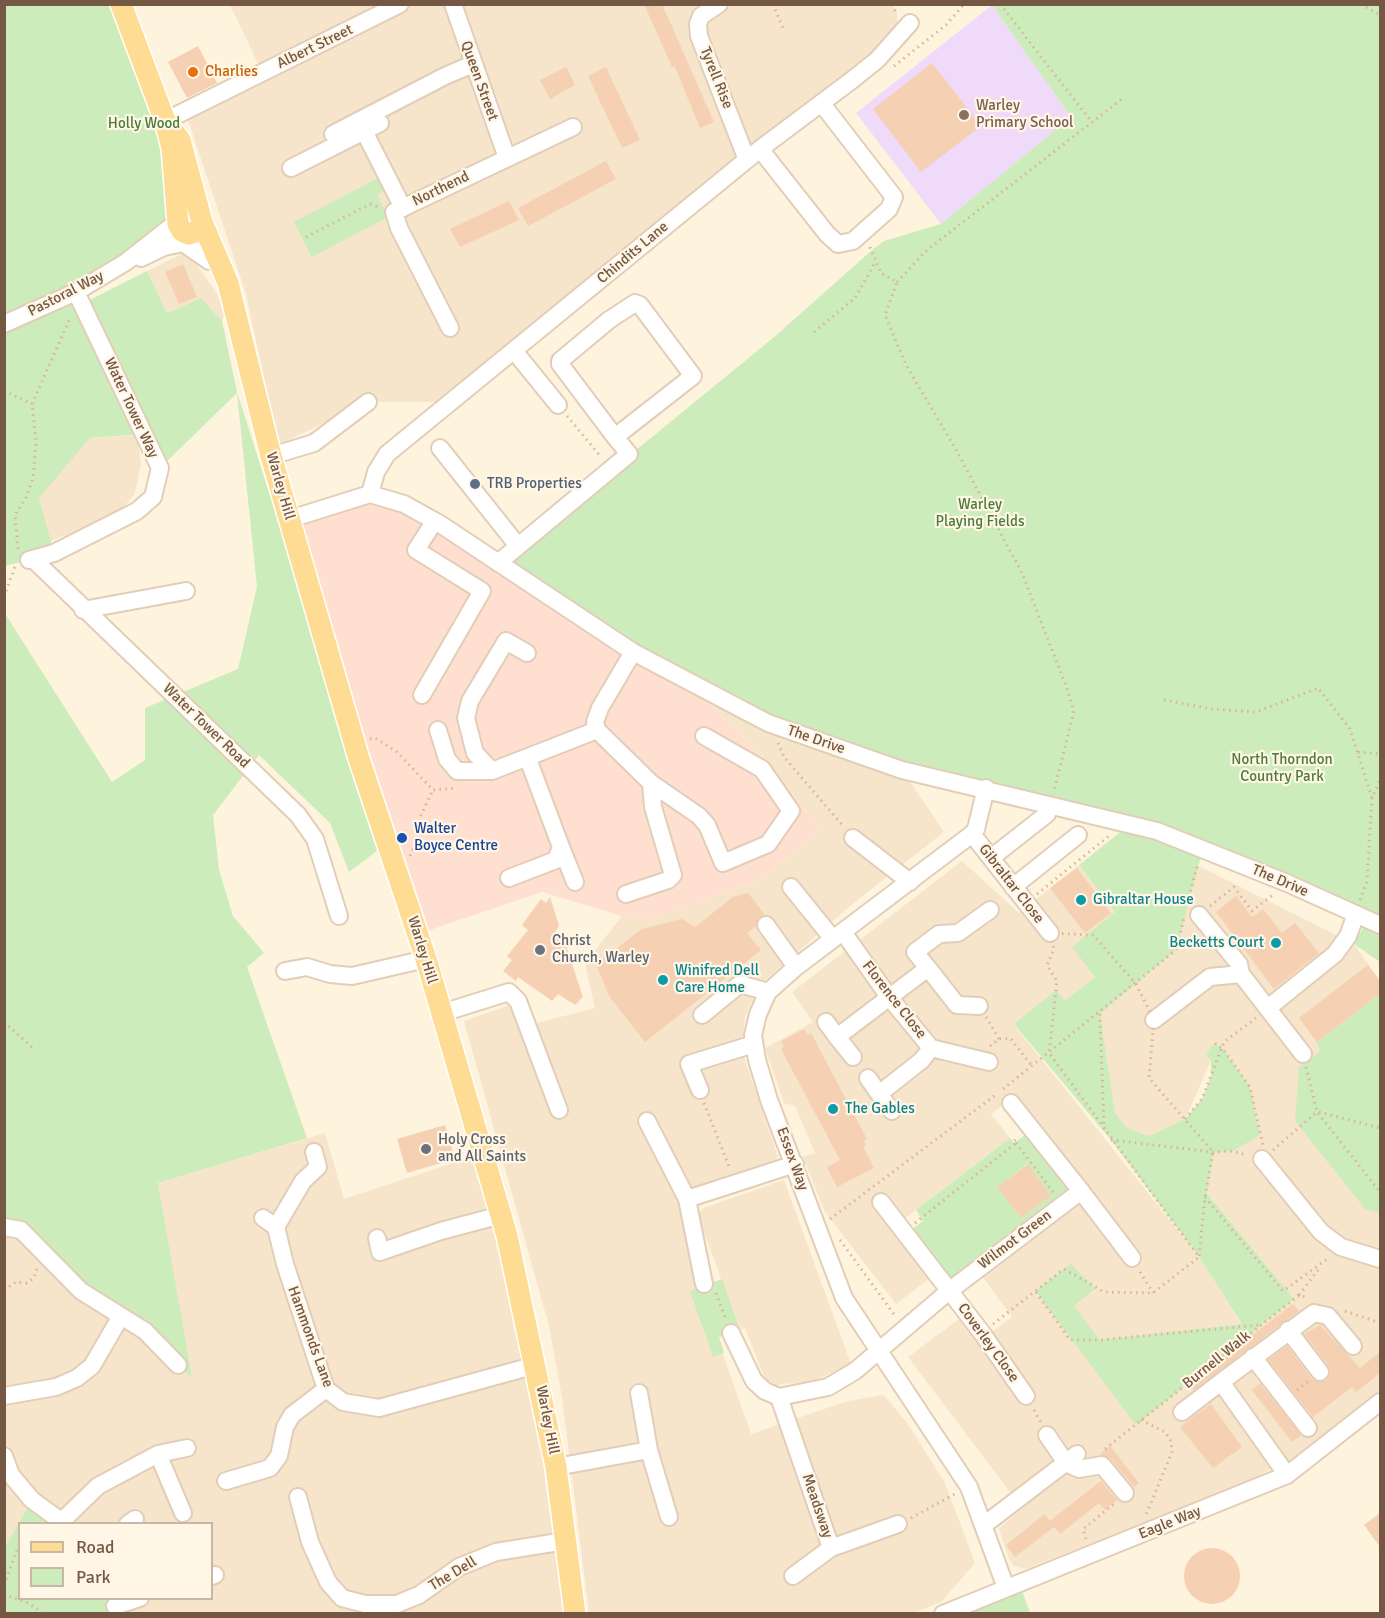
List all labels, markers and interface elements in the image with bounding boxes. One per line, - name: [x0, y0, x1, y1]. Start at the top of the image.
- street label: Albert Street: [274, 21, 356, 73]
- street label: Queen Street: [456, 39, 502, 123]
- street label: Tyrell Rise: [695, 44, 737, 112]
- place label: Charlies: [205, 63, 258, 81]
- marker: Charlies: [186, 65, 200, 79]
- place label: Warley Primary School: [976, 97, 1073, 132]
- marker: Warley Primary School: [957, 108, 971, 122]
- park label: Holly Wood: [108, 115, 180, 133]
- street label: Northend: [410, 168, 472, 210]
- street label: Chindits Lane: [594, 218, 672, 288]
- street label: Pastoral Way: [25, 267, 107, 321]
- street label: Water Tower Way: [100, 355, 162, 461]
- street label: Warley Hill: [262, 450, 298, 522]
- place label: TRB Properties: [487, 475, 582, 493]
- marker: TRB Properties: [468, 477, 482, 491]
- park label: Warley Playing Fields: [935, 496, 1025, 531]
- street label: Water Tower Road: [159, 680, 253, 772]
- street label: The Drive: [785, 722, 847, 758]
- park label: North Thorndon Country Park: [1231, 751, 1333, 786]
- place label: Walter Boyce Centre: [414, 820, 498, 855]
- marker: Walter Boyce Centre: [395, 831, 409, 845]
- street label: Gibraltar Close: [974, 841, 1048, 927]
- street label: The Drive: [1249, 861, 1311, 901]
- place label: Gibraltar House: [1093, 891, 1194, 909]
- marker: Gibraltar House: [1074, 893, 1088, 907]
- street label: Warley Hill: [403, 914, 441, 986]
- place label: Christ Church, Warley: [552, 932, 649, 967]
- place label: Becketts Court: [1169, 934, 1264, 952]
- marker: Becketts Court: [1269, 936, 1283, 950]
- marker: Christ Church, Warley: [533, 943, 547, 957]
- street label: Florence Close: [858, 958, 930, 1042]
- place label: Winifred Dell Care Home: [675, 962, 759, 997]
- marker: Winifred Dell Care Home: [656, 973, 670, 987]
- place label: The Gables: [845, 1100, 915, 1118]
- marker: The Gables: [826, 1102, 840, 1116]
- street label: Essex Way: [772, 1125, 812, 1193]
- place label: Holy Cross and All Saints: [438, 1131, 526, 1166]
- marker: Holy Cross and All Saints: [419, 1142, 433, 1156]
- street label: Wilmot Green: [975, 1206, 1055, 1274]
- street label: Hammonds Lane: [283, 1284, 337, 1390]
- street label: Coverley Close: [953, 1300, 1023, 1386]
- street label: Burnell Walk: [1179, 1327, 1255, 1393]
- street label: Warley Hill: [531, 1384, 563, 1456]
- street label: Meadsway: [798, 1471, 836, 1541]
- street label: Eagle Way: [1136, 1502, 1204, 1544]
- legend: [18, 1522, 213, 1600]
- text: Road: [76, 1536, 115, 1558]
- street label: The Dell: [426, 1553, 480, 1595]
- text: Park: [76, 1566, 111, 1588]

